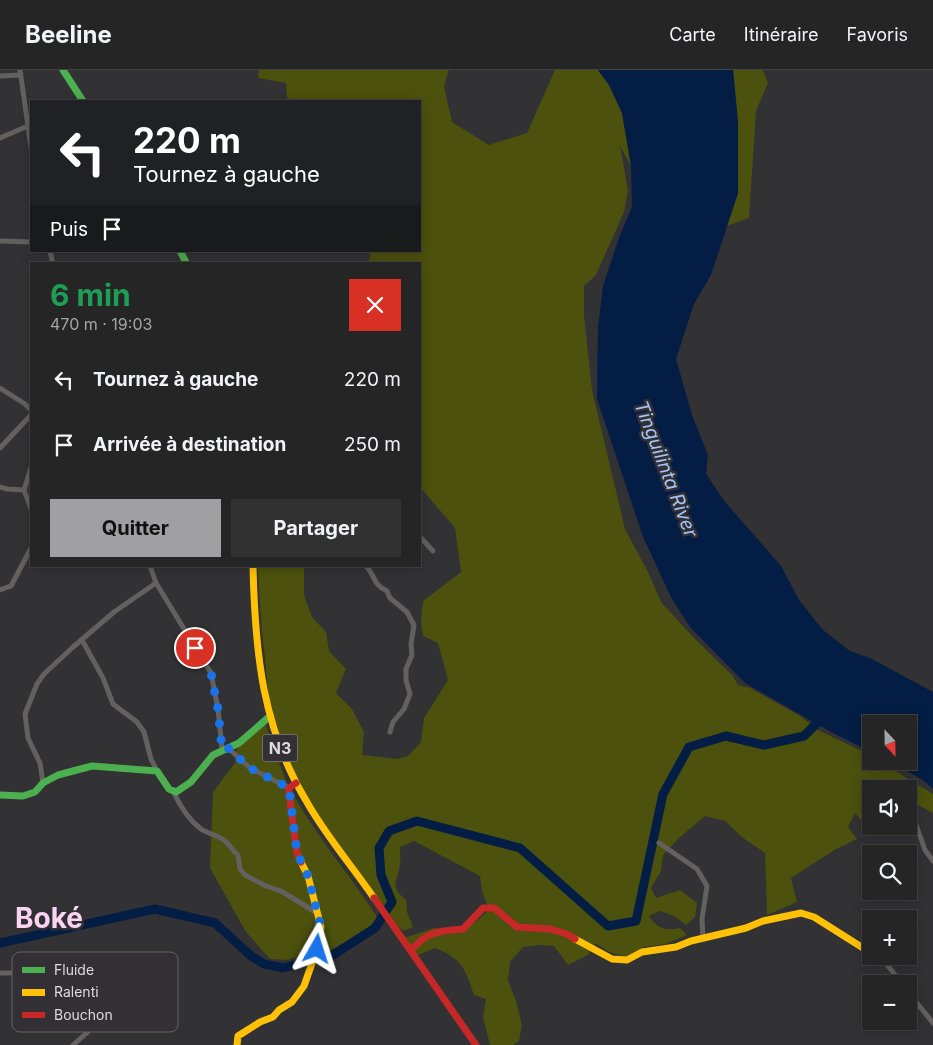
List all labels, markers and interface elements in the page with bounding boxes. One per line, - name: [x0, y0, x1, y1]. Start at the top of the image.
- text: Beeline: [25, 20, 112, 49]
- text: Carte: [669, 24, 716, 45]
- text: Itinéraire: [744, 24, 818, 45]
- text: Favoris: [846, 24, 908, 45]
- text: 220 m: [133, 119, 241, 161]
- icon: left: [50, 120, 115, 185]
- text: Tournez à gauche: [133, 161, 320, 187]
- icon: arrive: [98, 215, 126, 243]
- text: Puis: [50, 218, 88, 241]
- text: 6 min: [50, 277, 131, 313]
- button: close: [349, 279, 401, 331]
- text: 470 m · 19:03: [50, 314, 152, 334]
- icon: left: [50, 366, 78, 394]
- text: Tournez à gauche: [93, 368, 258, 391]
- text: 220 m: [344, 368, 401, 391]
- water label: Tinguilinta River: [629, 397, 703, 541]
- icon: arrive: [50, 431, 78, 459]
- text: Arrivée à destination: [93, 433, 286, 456]
- text: 250 m: [344, 433, 401, 456]
- button: Quitter: [50, 499, 221, 557]
- button: Partager: [231, 499, 401, 557]
- pin: [174, 627, 216, 669]
- icon: arrive: [181, 634, 209, 662]
- north arrow: [862, 715, 918, 770]
- map controls: [862, 715, 917, 1030]
- road number: N3: [262, 734, 298, 761]
- button: sound: [862, 780, 917, 835]
- button: search: [862, 845, 917, 900]
- district label: Boké: [15, 901, 83, 935]
- button: +: [862, 910, 917, 965]
- position arrow: [290, 922, 342, 974]
- legend: [12, 952, 178, 1032]
- text: Fluide: [54, 961, 94, 978]
- button: −: [862, 975, 917, 1030]
- text: Ralenti: [54, 983, 99, 1000]
- text: Bouchon: [54, 1006, 113, 1023]

